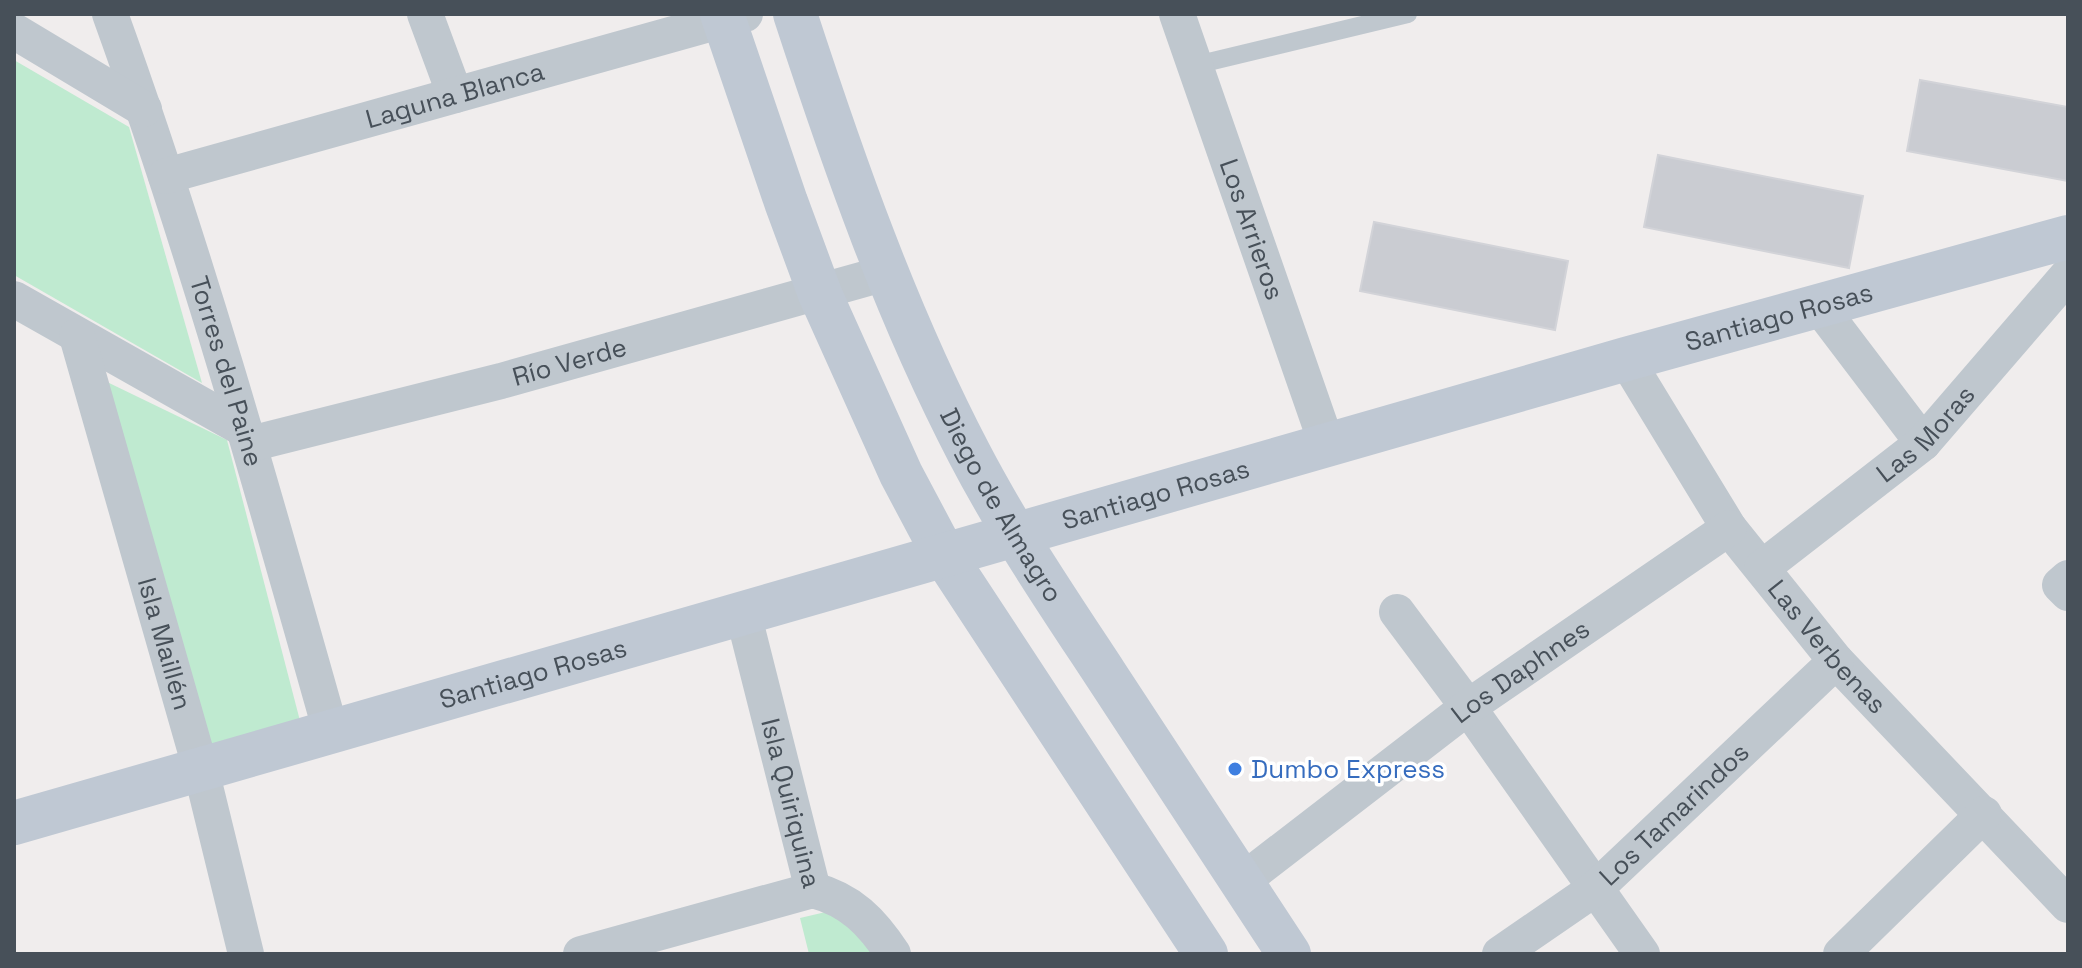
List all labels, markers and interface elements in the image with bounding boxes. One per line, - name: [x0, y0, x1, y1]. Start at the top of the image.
- street label: Laguna Blanca: [362, 54, 548, 136]
- street label: Los Arrieros: [1212, 154, 1292, 304]
- street label: Torres del Paine: [182, 272, 271, 470]
- street label: Santiago Rosas: [1681, 275, 1877, 359]
- street label: Río Verde: [509, 330, 631, 394]
- street label: Las Moras: [1869, 378, 1982, 490]
- street label: Diego de Almagro: [932, 402, 1071, 609]
- street label: Santiago Rosas: [1058, 451, 1253, 537]
- street label: Las Verbenas: [1760, 573, 1894, 721]
- street label: Isla Maillén: [130, 574, 200, 714]
- street label: Los Daphnes: [1444, 612, 1596, 731]
- street label: Santiago Rosas: [435, 631, 631, 717]
- street label: Isla Quiriquina: [753, 715, 829, 892]
- street label: Los Tamarindos: [1592, 735, 1756, 893]
- place label: Dumbo Express: [1251, 752, 1445, 786]
- marker: Dumbo Express: [1226, 760, 1244, 778]

